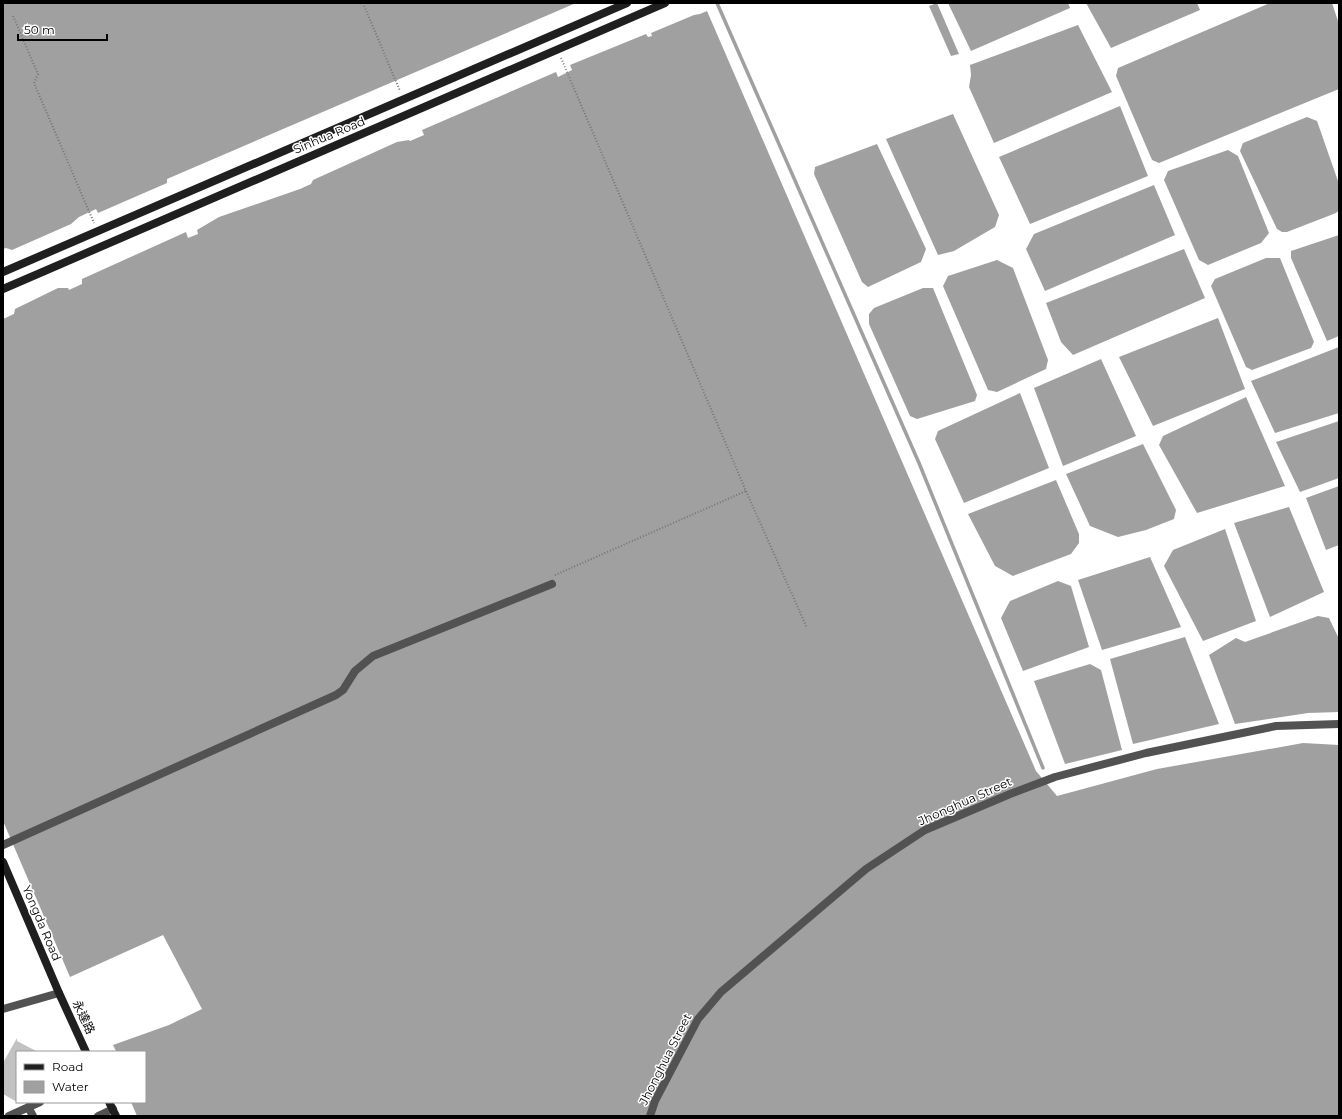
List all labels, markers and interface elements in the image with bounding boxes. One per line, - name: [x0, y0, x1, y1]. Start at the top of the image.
- scale bar: [18, 16, 107, 42]
- text: 50 m: [24, 22, 55, 37]
- street label: Sinhua Road: [291, 113, 367, 157]
- street label: Jhonghua Street: [915, 774, 1014, 829]
- street label: Yongda Road: [19, 883, 65, 963]
- street label: 永達路: [70, 998, 98, 1036]
- street label: Jhonghua Street: [635, 1011, 695, 1108]
- legend: [16, 1051, 146, 1103]
- text: Road: [52, 1059, 83, 1074]
- text: Water: [52, 1079, 89, 1094]

